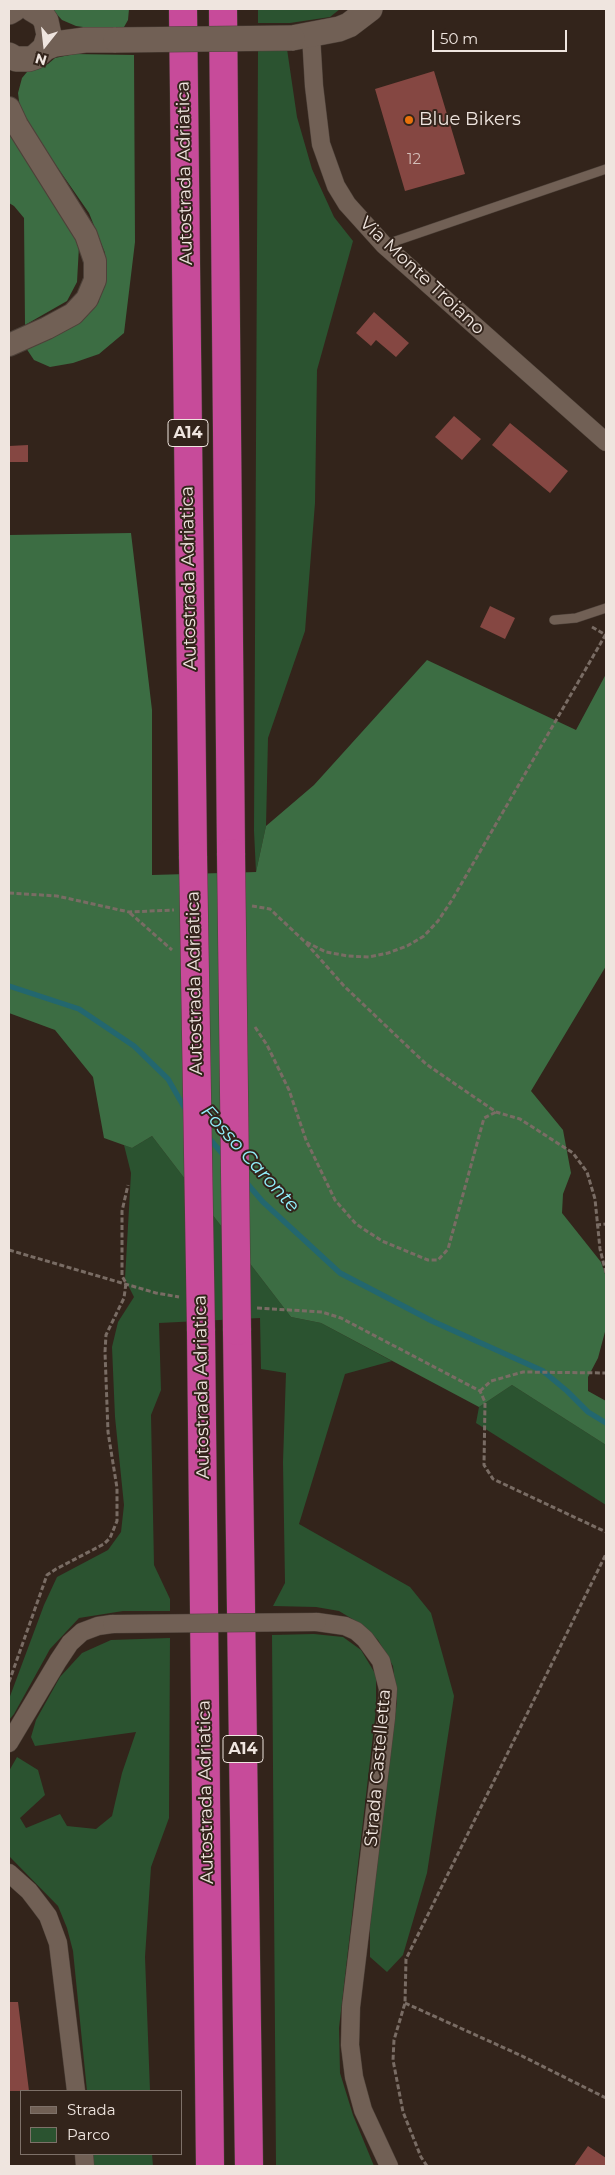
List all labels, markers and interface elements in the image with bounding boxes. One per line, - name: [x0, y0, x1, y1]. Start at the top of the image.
- north arrow: [20, 20, 70, 70]
- scale bar: [435, 20, 570, 52]
- text: 50 m: [440, 29, 478, 48]
- text: N: [33, 49, 49, 70]
- street label: Autostrada Adriatica: [173, 81, 197, 265]
- place label: Blue Bikers: [419, 109, 521, 131]
- marker: Blue Bikers: [403, 114, 415, 126]
- house number: 12: [407, 151, 421, 169]
- street label: Via Monte Troiano: [355, 213, 489, 339]
- road number: A14: [168, 419, 208, 446]
- street label: Autostrada Adriatica: [177, 486, 201, 670]
- street label: Autostrada Adriatica: [183, 891, 207, 1075]
- water label: Fosso Caronte: [196, 1101, 304, 1217]
- street label: Autostrada Adriatica: [190, 1295, 214, 1479]
- street label: Strada Castelletta: [360, 1688, 396, 1848]
- street label: Autostrada Adriatica: [194, 1700, 218, 1884]
- road number: A14: [223, 1736, 263, 1762]
- legend: [20, 2090, 182, 2155]
- text: Strada: [67, 2100, 116, 2119]
- text: Parco: [67, 2125, 110, 2144]

